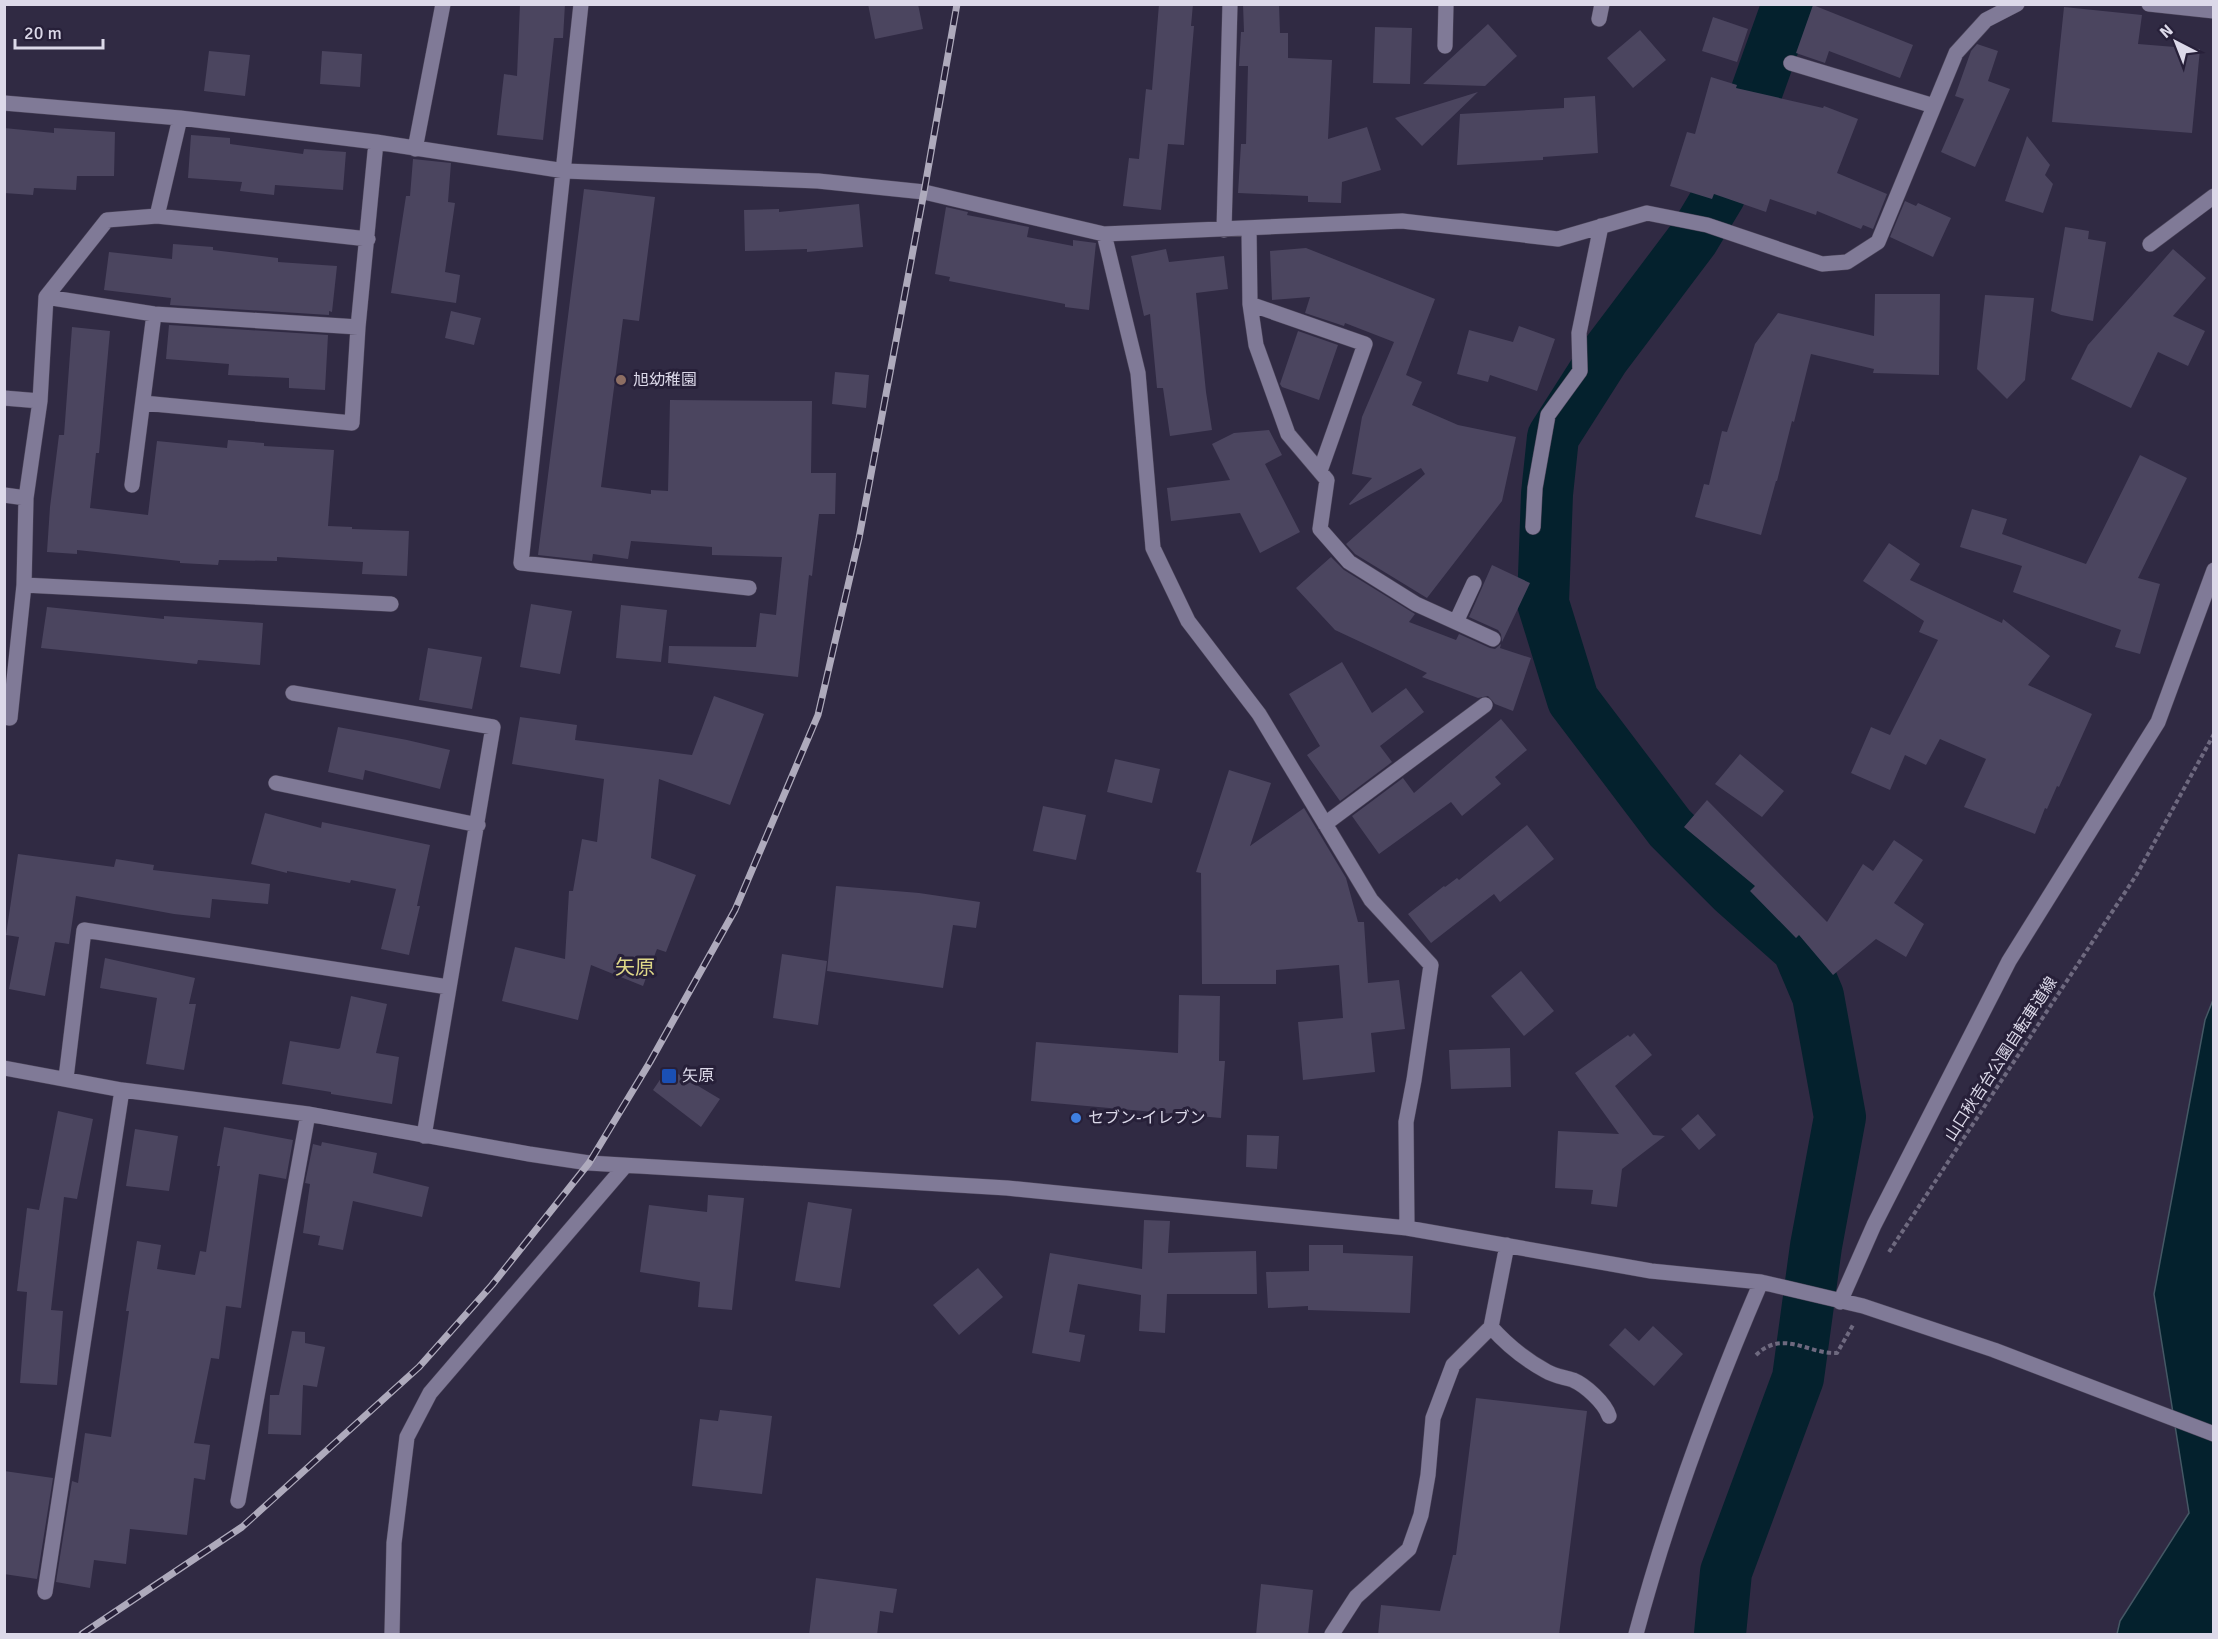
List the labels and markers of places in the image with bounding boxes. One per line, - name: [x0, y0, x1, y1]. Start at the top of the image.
- place label: 旭幼稚園: [633, 370, 697, 390]
- marker: 旭幼稚園: [614, 373, 628, 387]
- place label: 矢原: [682, 1066, 714, 1086]
- marker: 矢原: [660, 1067, 678, 1085]
- place label: セブン-イレブン: [1088, 1108, 1206, 1128]
- marker: セブン-イレブン: [1069, 1111, 1083, 1125]

